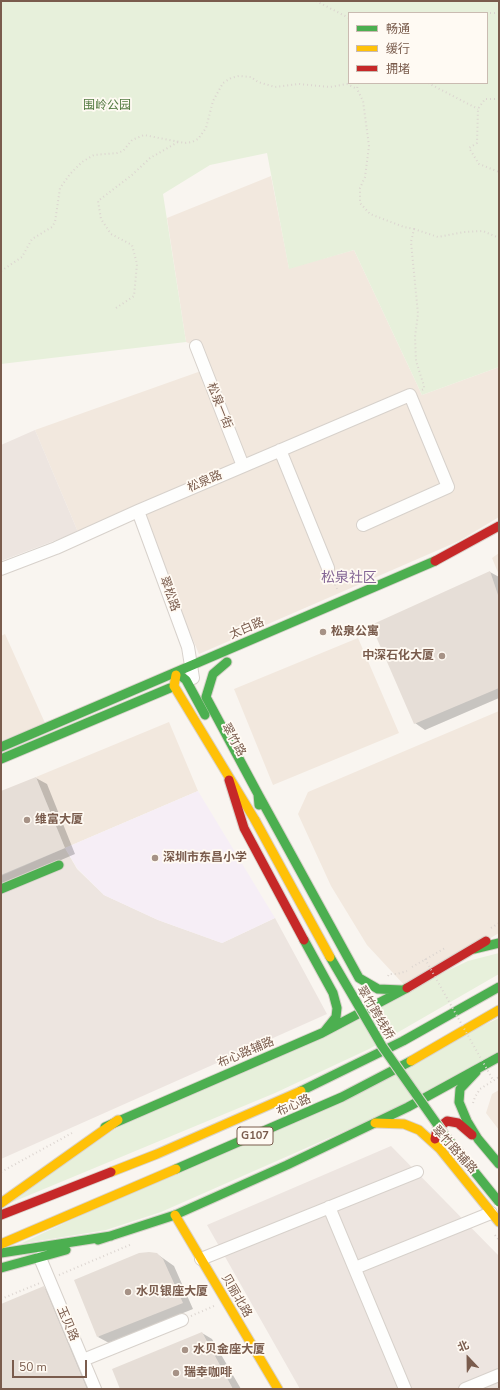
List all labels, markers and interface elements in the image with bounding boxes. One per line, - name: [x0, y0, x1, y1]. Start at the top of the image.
- legend: [348, 12, 488, 84]
- text: 畅通: [386, 21, 410, 37]
- text: 缓行: [386, 41, 410, 57]
- text: 拥堵: [386, 61, 410, 77]
- park label: 围岭公园: [83, 99, 131, 113]
- street label: 松泉一街: [203, 381, 235, 431]
- street label: 松泉路: [186, 468, 224, 496]
- district label: 松泉社区: [321, 571, 377, 587]
- street label: 翠松路: [156, 575, 182, 613]
- street label: 太白路: [228, 615, 266, 643]
- place label: 松泉公寓: [331, 625, 379, 639]
- marker: 松泉公寓: [318, 627, 328, 637]
- place label: 中深石化大厦: [362, 649, 434, 663]
- marker: 中深石化大厦: [437, 651, 447, 661]
- street label: 翠竹路: [218, 721, 248, 759]
- place label: 维富大厦: [35, 813, 83, 827]
- marker: 维富大厦: [22, 815, 32, 825]
- place label: 深圳市东昌小学: [163, 851, 247, 865]
- marker: 深圳市东昌小学: [150, 853, 160, 863]
- street label: 翠竹跨线桥: [353, 984, 397, 1042]
- street label: 布心路辅路: [216, 1035, 276, 1071]
- street label: 布心路: [275, 1092, 313, 1120]
- street label: 翠竹路辅路: [429, 1123, 479, 1177]
- road number: G107: [237, 1127, 273, 1145]
- street label: 贝丽北路: [218, 1272, 254, 1320]
- place label: 水贝银座大厦: [136, 1285, 208, 1299]
- marker: 水贝银座大厦: [123, 1287, 133, 1297]
- street label: 玉贝路: [53, 1305, 81, 1343]
- text: 北: [455, 1337, 471, 1355]
- north arrow: [448, 1338, 488, 1378]
- place label: 水贝金座大厦: [193, 1343, 265, 1357]
- marker: 水贝金座大厦: [180, 1345, 190, 1355]
- scale bar: [14, 1352, 89, 1378]
- text: 50 m: [19, 1359, 47, 1375]
- place label: 瑞幸咖啡: [184, 1366, 232, 1380]
- marker: 瑞幸咖啡: [171, 1368, 181, 1378]

